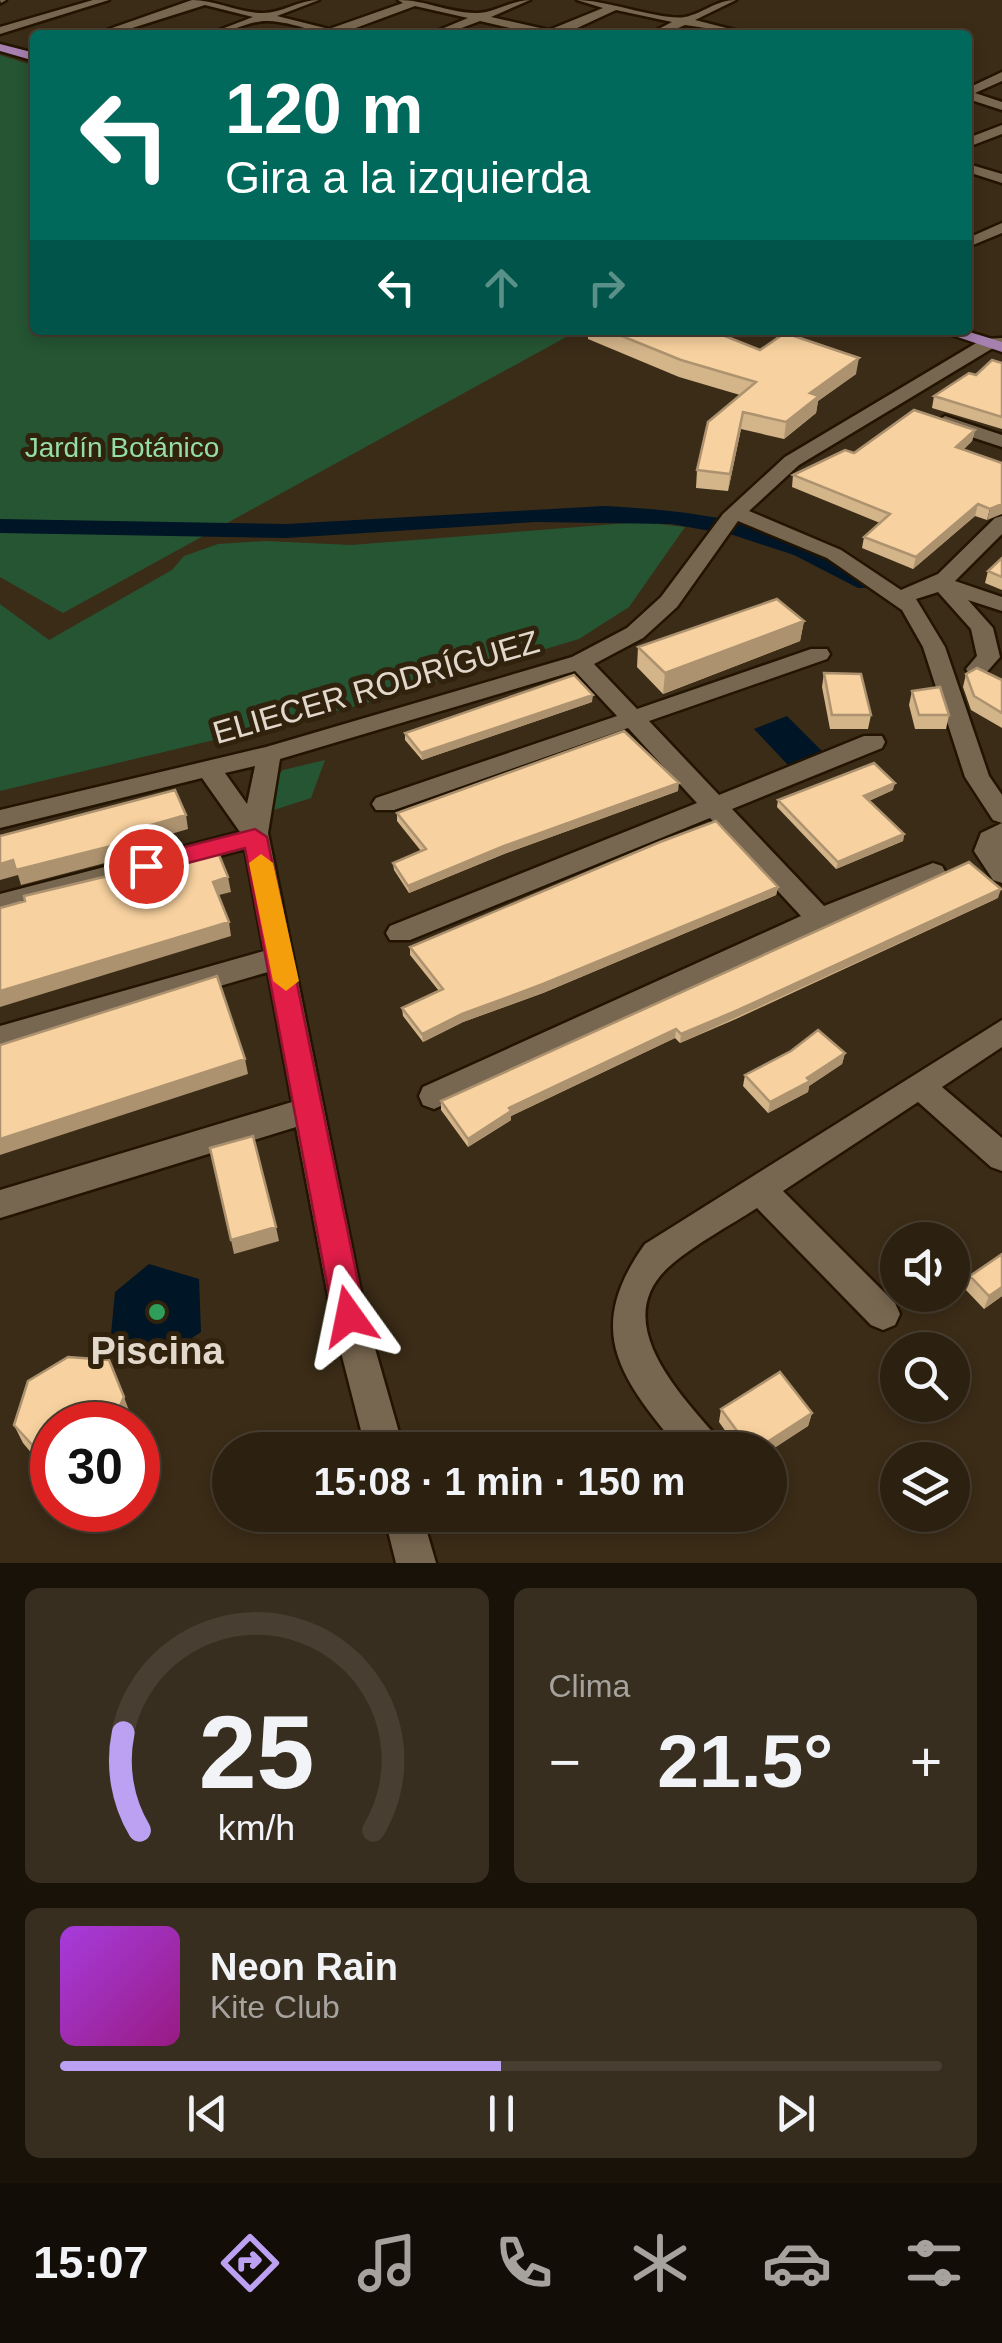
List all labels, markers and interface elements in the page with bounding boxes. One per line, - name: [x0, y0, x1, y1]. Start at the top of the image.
- icon: left: [60, 70, 190, 200]
- text: 120 m: [225, 70, 423, 148]
- text: Gira a la izquierda: [225, 152, 590, 203]
- icon: left: [369, 260, 424, 315]
- icon: ahead: [474, 260, 529, 315]
- icon: right: [579, 260, 634, 315]
- park label: Jardín Botánico: [25, 432, 219, 463]
- street label: ELIECER RODRÍGUEZ: [209, 623, 543, 751]
- pin: [104, 824, 189, 909]
- icon: arrive: [119, 839, 174, 894]
- map controls: [880, 1222, 970, 1532]
- button: sound: [880, 1222, 970, 1312]
- position arrow: [297, 1264, 401, 1368]
- marker: Piscina: [146, 1301, 168, 1323]
- place label: Piscina: [90, 1330, 224, 1372]
- button: search: [880, 1332, 970, 1422]
- speed limit sign: 30: [30, 1402, 160, 1532]
- button: layers: [880, 1442, 970, 1532]
- text: 15:08 · 1 min · 150 m: [314, 1461, 685, 1503]
- text: Clima: [549, 1668, 630, 1704]
- text: 25: [199, 1694, 315, 1810]
- text: 21.5°: [657, 1719, 833, 1803]
- text: −: [549, 1731, 581, 1793]
- text: +: [910, 1731, 942, 1793]
- text: km/h: [218, 1808, 295, 1848]
- text: Neon Rain: [210, 1946, 398, 1988]
- text: Kite Club: [210, 1989, 340, 2025]
- icon: previous: [180, 2086, 235, 2141]
- icon: pause: [474, 2086, 529, 2141]
- icon: next: [768, 2086, 823, 2141]
- icon: directions: [215, 2228, 285, 2298]
- icon: music: [352, 2228, 422, 2298]
- icon: phone: [489, 2228, 559, 2298]
- icon: climate: [625, 2228, 695, 2298]
- icon: car: [762, 2228, 832, 2298]
- icon: filters: [899, 2228, 969, 2298]
- text: 15:07: [33, 2237, 148, 2288]

